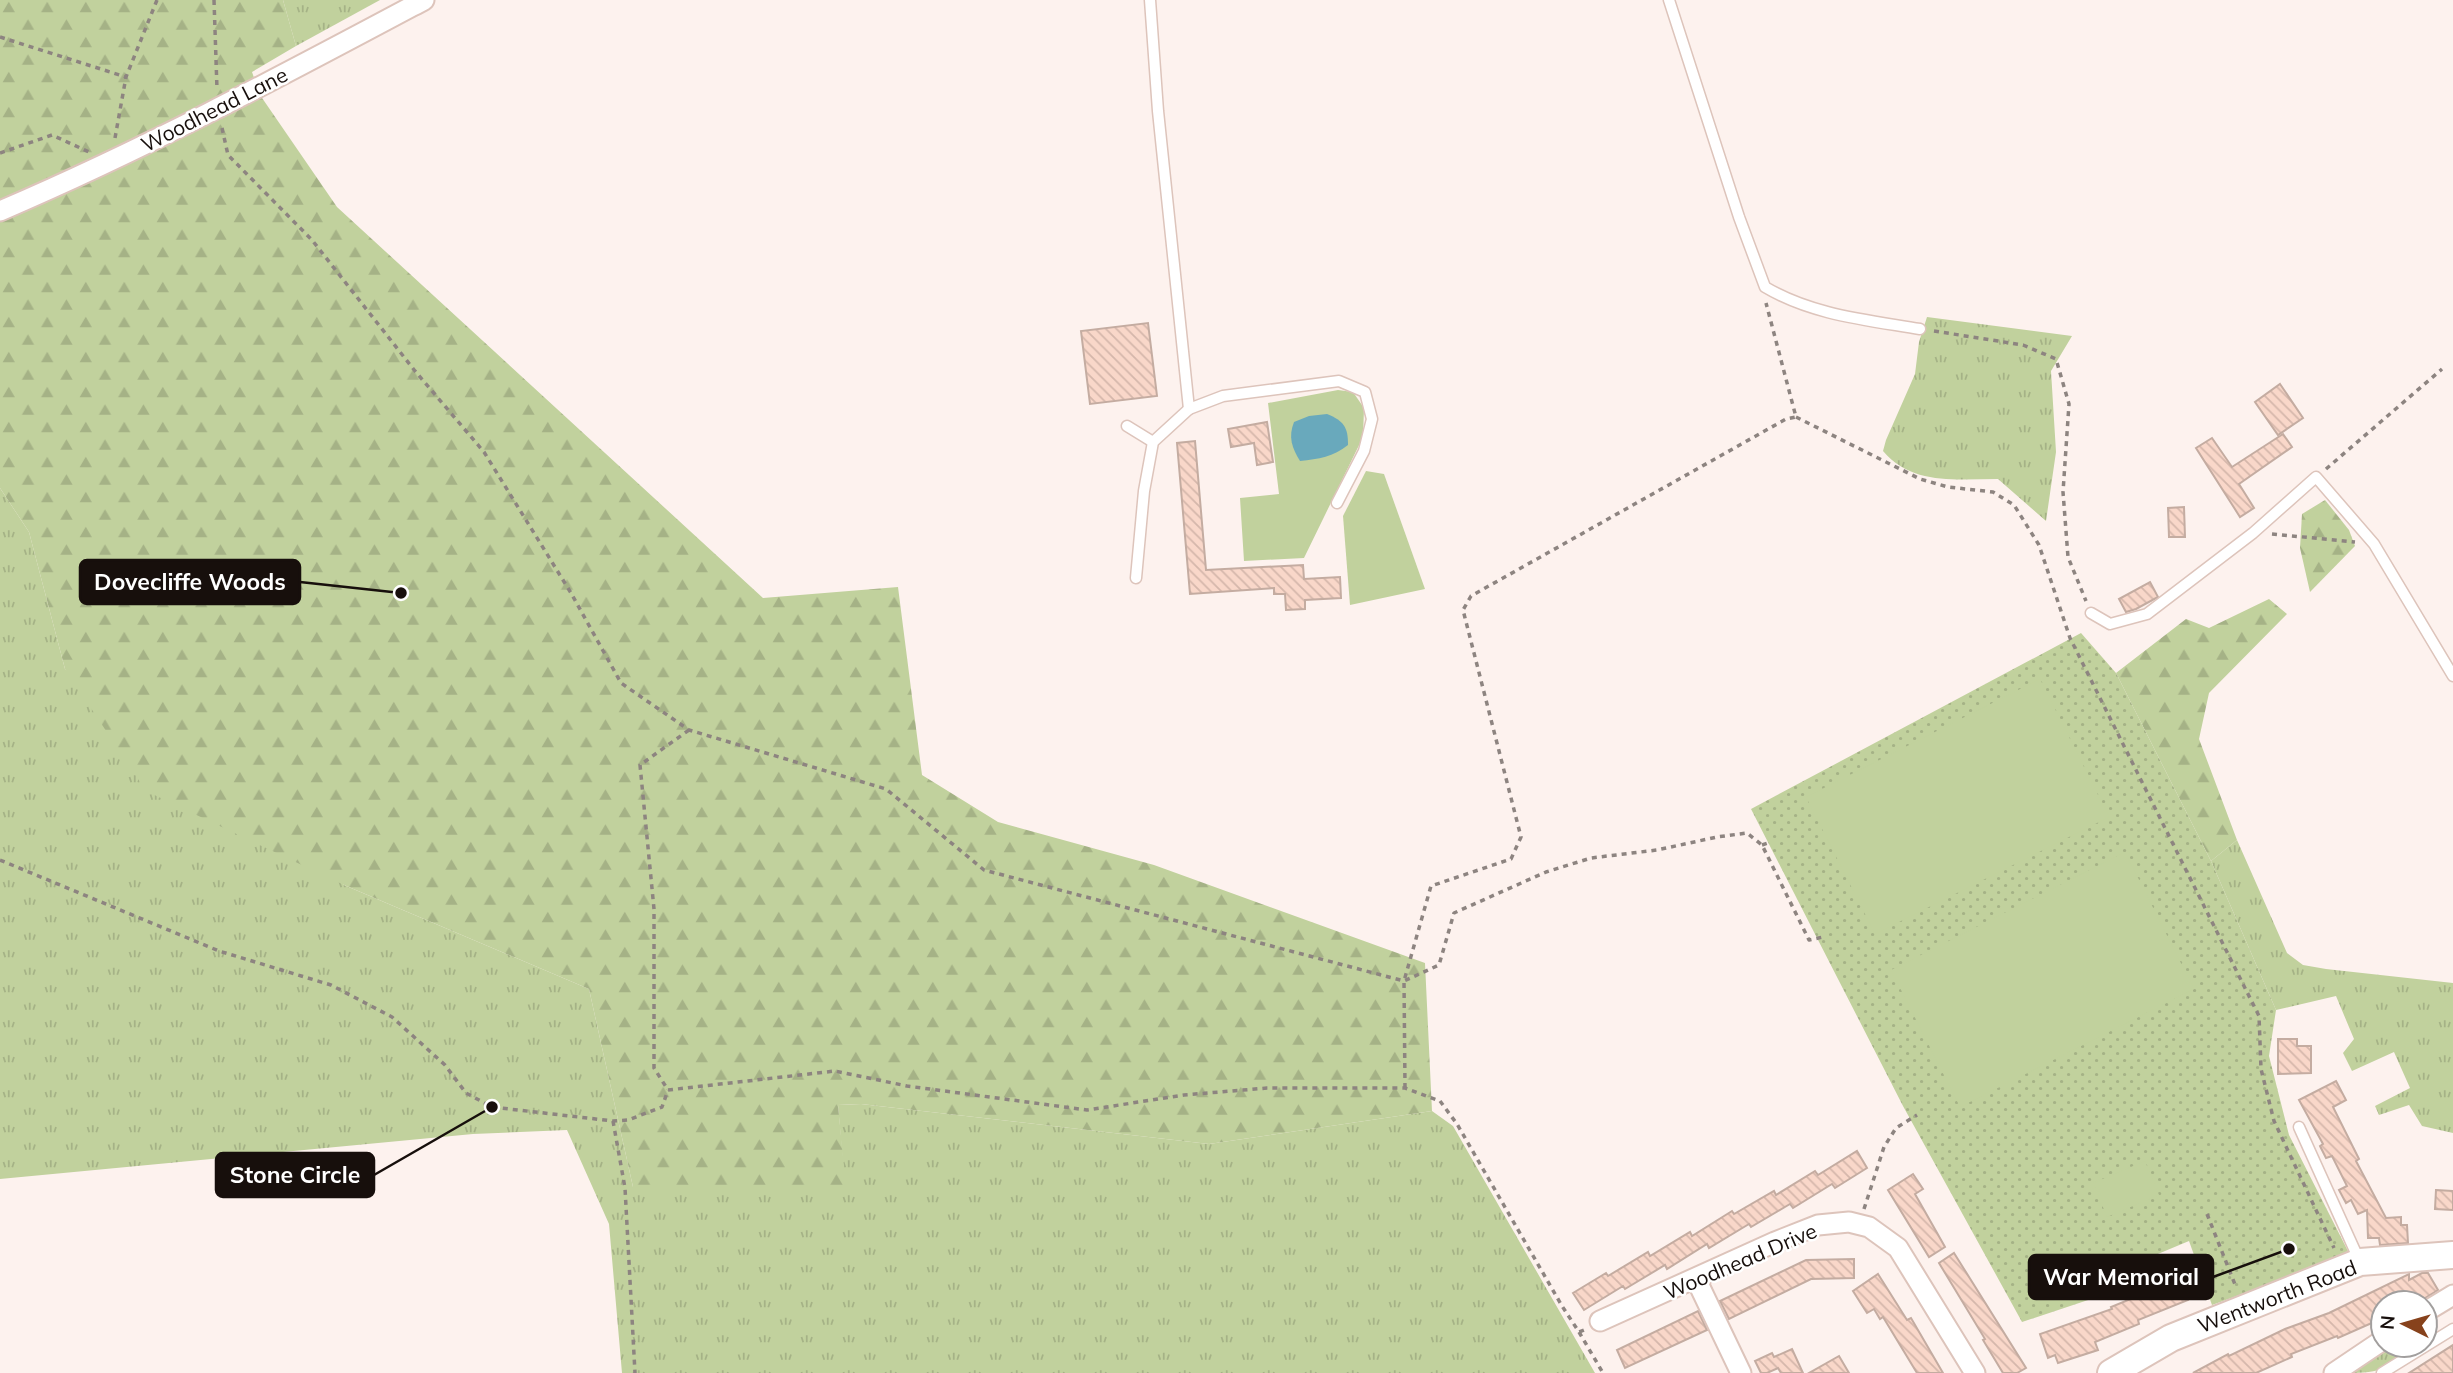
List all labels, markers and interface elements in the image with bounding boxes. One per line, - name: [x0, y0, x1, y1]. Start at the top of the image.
- street label: Woodhead Lane: [136, 61, 292, 157]
- callout: Dovecliffe Woods: [80, 560, 300, 604]
- text: Dovecliffe Woods: [94, 567, 286, 596]
- callout: Stone Circle: [216, 1153, 374, 1197]
- text: Stone Circle: [230, 1160, 360, 1189]
- street label: Woodhead Drive: [1660, 1217, 1820, 1305]
- street label: Wentworth Road: [2194, 1254, 2360, 1338]
- callout: War Memorial: [2029, 1255, 2213, 1299]
- text: War Memorial: [2043, 1262, 2199, 1291]
- north arrow: [2369, 1289, 2439, 1359]
- text: N: [2374, 1314, 2400, 1331]

